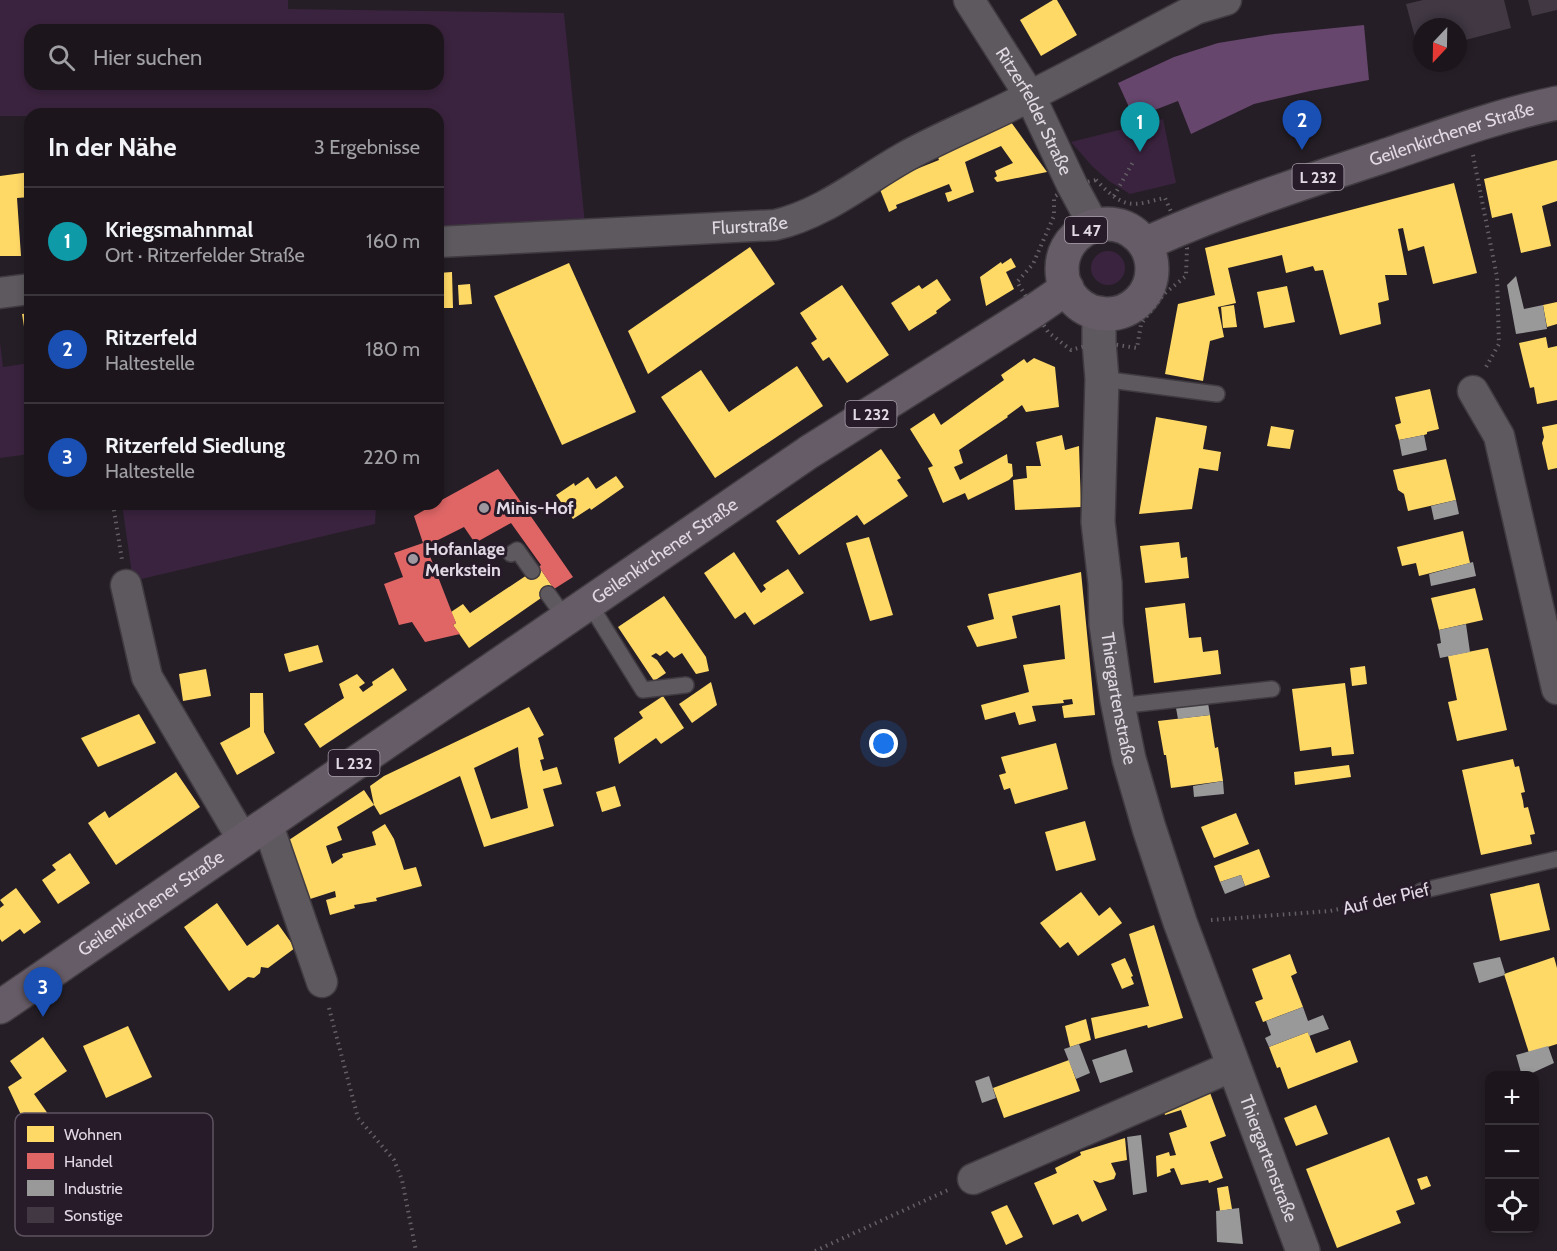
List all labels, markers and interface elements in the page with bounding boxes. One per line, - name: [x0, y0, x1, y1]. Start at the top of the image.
- north arrow: [1413, 18, 1467, 72]
- search box: [24, 24, 444, 90]
- icon: search: [45, 41, 78, 74]
- street label: Ritzerfelder Straße: [991, 43, 1077, 179]
- text: Hier suchen: [93, 44, 202, 71]
- street label: Geilenkirchener Straße: [1366, 98, 1537, 171]
- pin: 2: [1282, 100, 1322, 150]
- pin: 1: [1120, 102, 1160, 152]
- text: In der Nähe: [48, 131, 177, 163]
- text: 3 Ergebnisse: [314, 135, 420, 159]
- road number: L 232: [1292, 164, 1344, 190]
- street label: Flurstraße: [711, 211, 790, 239]
- text: Kriegsmahnmal: [105, 216, 253, 243]
- road number: L 47: [1065, 217, 1107, 243]
- text: 1: [64, 229, 71, 253]
- text: 160 m: [366, 229, 420, 253]
- text: Ort · Ritzerfelder Straße: [105, 243, 305, 267]
- text: Ritzerfeld: [105, 324, 197, 351]
- text: 2: [62, 337, 73, 361]
- text: 180 m: [365, 337, 420, 361]
- text: Haltestelle: [105, 351, 195, 375]
- road number: L 232: [846, 401, 896, 427]
- text: Ritzerfeld Siedlung: [105, 432, 285, 459]
- text: 3: [62, 445, 73, 469]
- text: 220 m: [363, 445, 420, 469]
- text: Haltestelle: [105, 459, 195, 483]
- street label: Geilenkirchener Straße: [587, 493, 742, 609]
- place label: Minis-Hof: [496, 497, 574, 519]
- marker: Minis-Hof: [477, 501, 491, 515]
- place label: Hofanlage Merkstein: [425, 538, 505, 581]
- marker: Hofanlage Merkstein: [406, 552, 420, 566]
- street label: Thiergartenstraße: [1096, 631, 1141, 767]
- your location: [869, 729, 898, 758]
- road number: L 232: [328, 750, 380, 776]
- street label: Geilenkirchener Straße: [74, 846, 228, 961]
- street label: Auf der Pief: [1340, 878, 1432, 920]
- pin: 3: [24, 968, 63, 1017]
- map controls: [1485, 1071, 1539, 1233]
- button: +: [1485, 1071, 1539, 1125]
- street label: Thiergartenstraße: [1235, 1092, 1302, 1225]
- legend: [15, 1113, 213, 1236]
- text: Wohnen: [64, 1125, 122, 1144]
- button: −: [1485, 1125, 1539, 1179]
- text: Handel: [64, 1152, 113, 1171]
- text: Industrie: [64, 1179, 123, 1198]
- button: locate: [1485, 1179, 1539, 1233]
- text: Sonstige: [64, 1206, 123, 1225]

